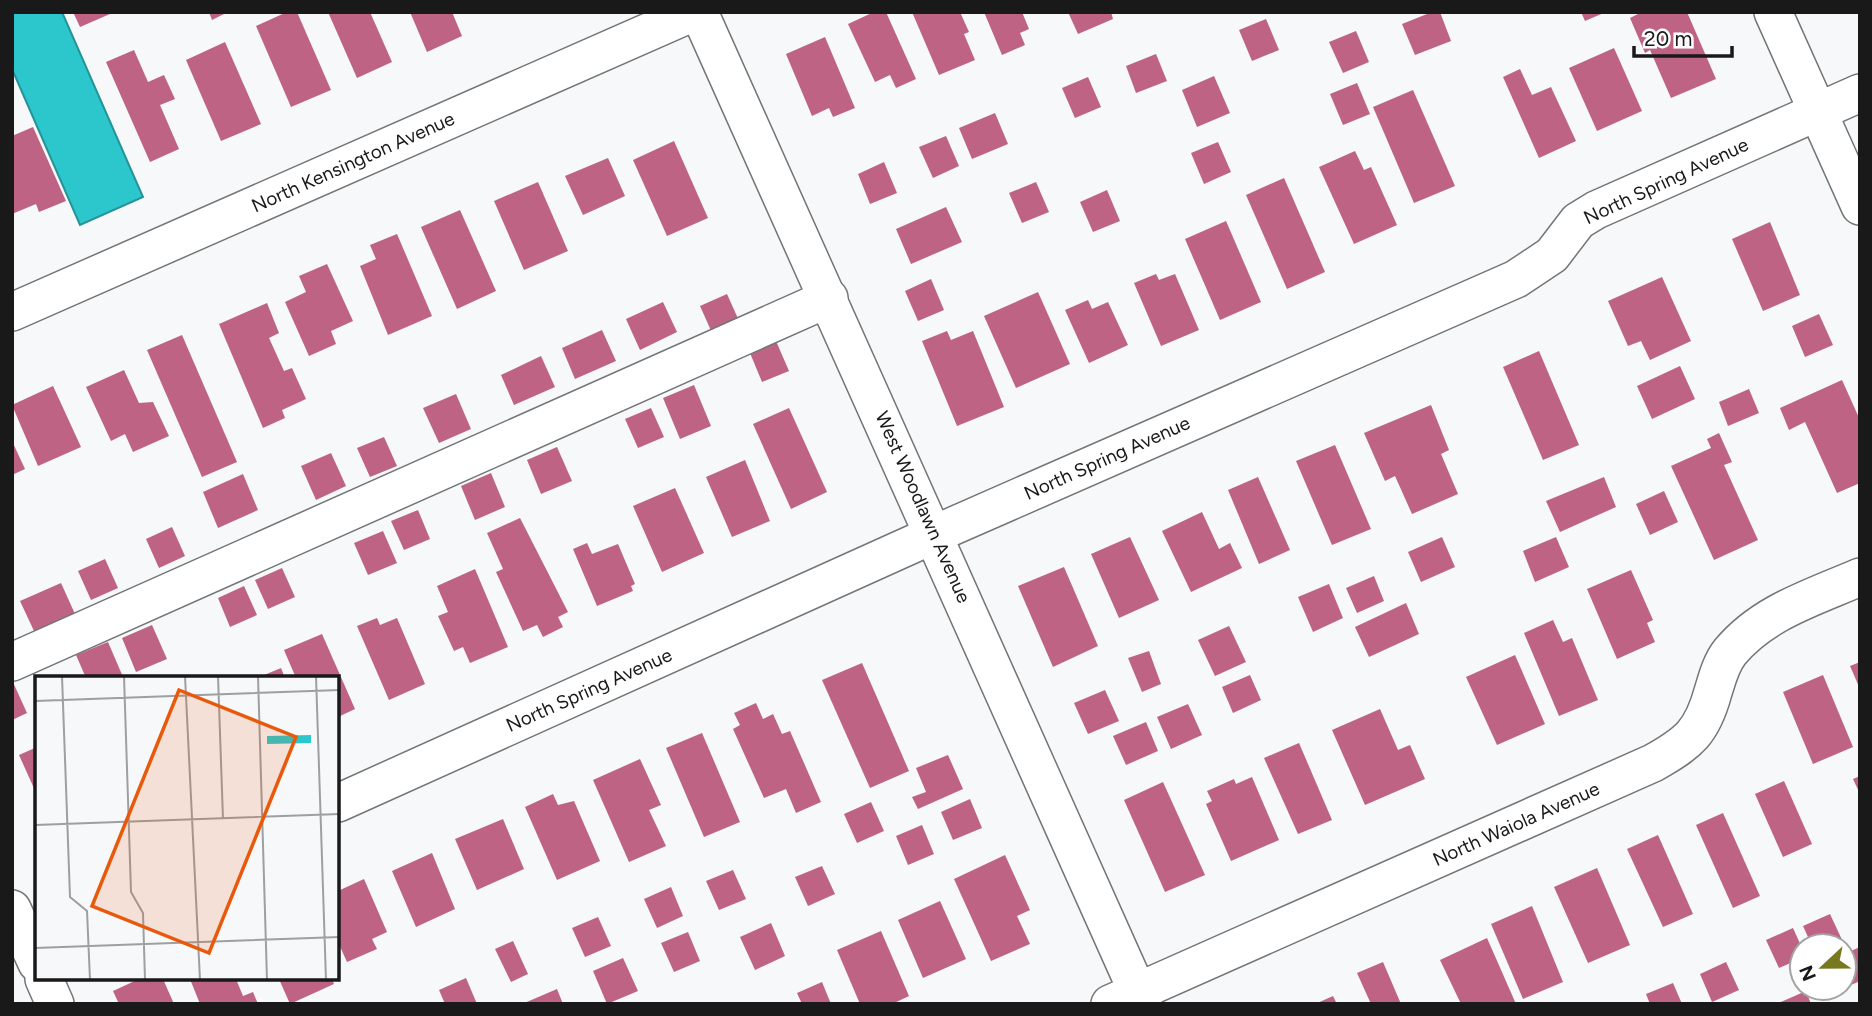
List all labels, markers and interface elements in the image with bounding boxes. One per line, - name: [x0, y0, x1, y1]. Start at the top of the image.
- scale bar: [1634, 14, 1732, 58]
- text: 20 m: [1644, 26, 1692, 51]
- street label: North Kensington Avenue: [248, 107, 458, 217]
- street label: North Spring Avenue: [1580, 133, 1752, 229]
- street label: West Woodlawn Avenue: [870, 408, 976, 606]
- street label: North Spring Avenue: [1021, 411, 1193, 505]
- street label: North Spring Avenue: [503, 643, 675, 737]
- inset map: [35, 676, 340, 981]
- street label: North Waiola Avenue: [1429, 777, 1603, 871]
- north arrow: [1788, 932, 1858, 1002]
- text: N: [1794, 962, 1821, 984]

